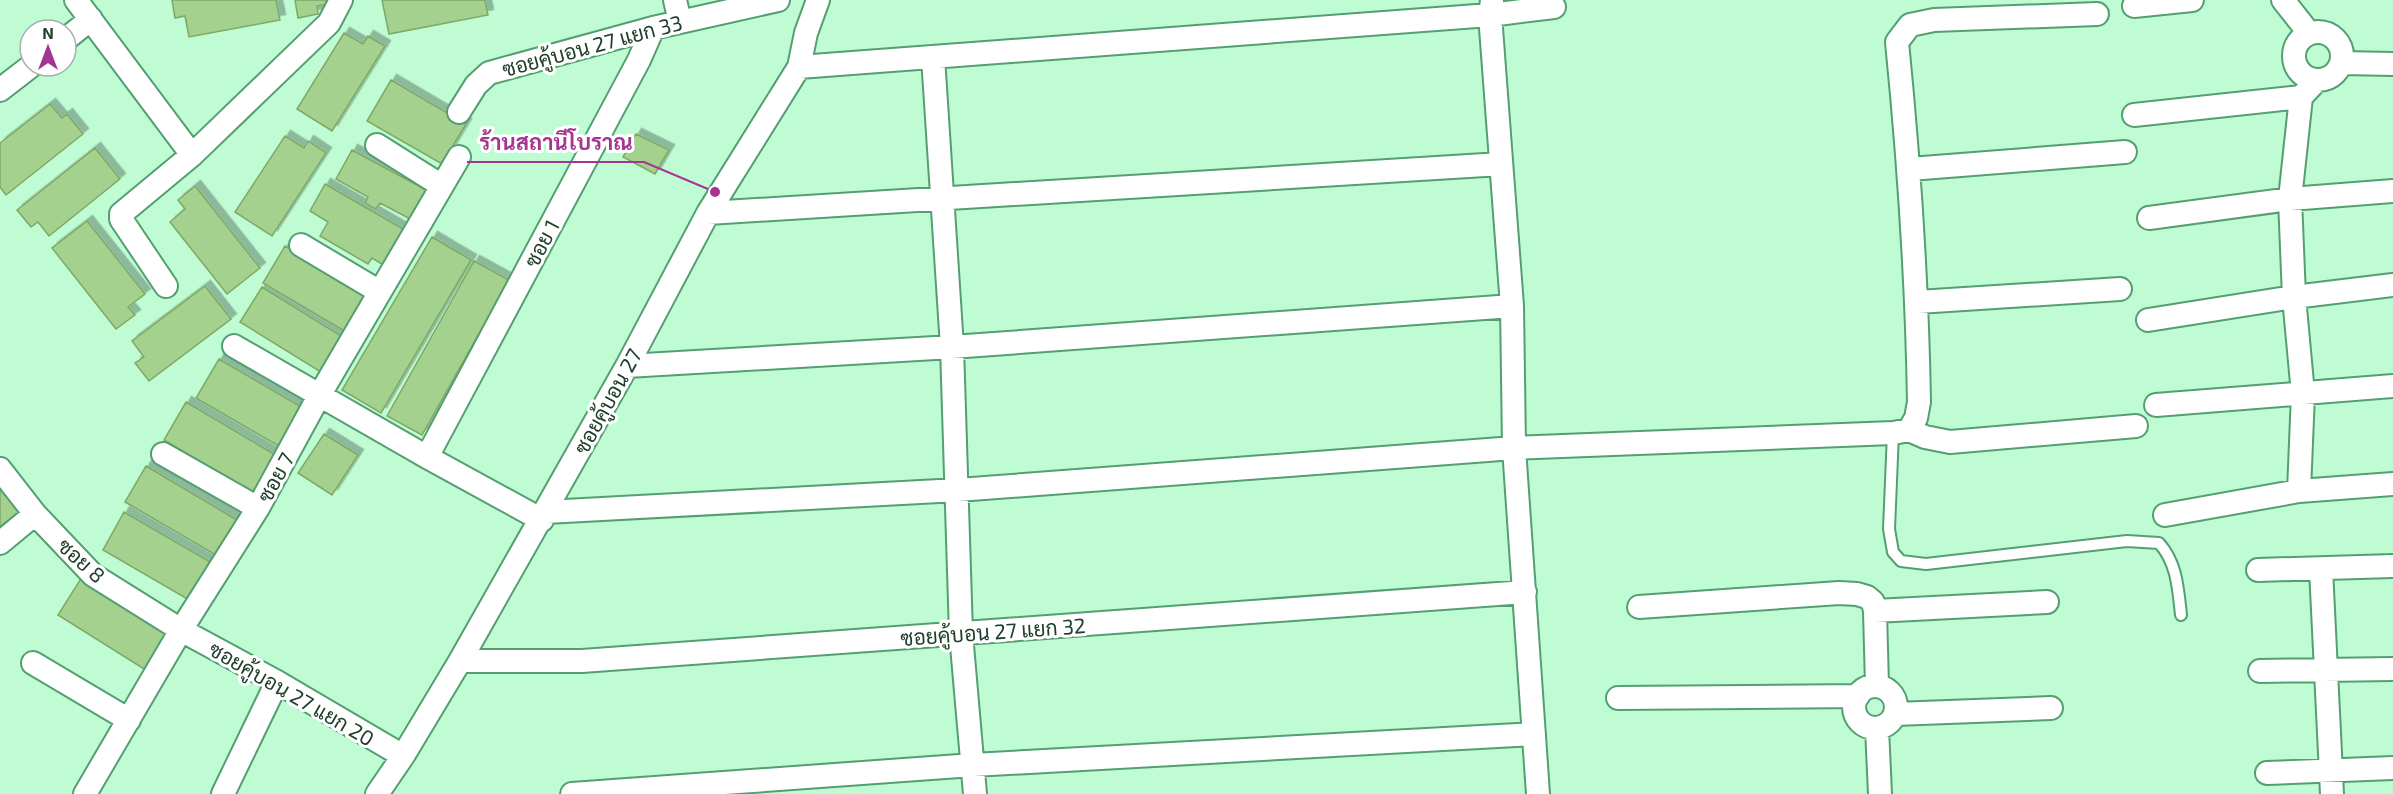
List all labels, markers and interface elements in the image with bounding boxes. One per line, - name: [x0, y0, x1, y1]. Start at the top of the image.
- street label: ซอยคู้บอน 27 แยก 33: [499, 9, 686, 85]
- north arrow: [18, 18, 78, 78]
- text: N: [42, 23, 54, 42]
- callout: ร้านสถานีโบราณ: [467, 122, 644, 162]
- text: ร้านสถานีโบราณ: [479, 128, 633, 154]
- street label: ซอย 1: [518, 215, 564, 271]
- street label: ซอยคู้บอน 27: [568, 344, 650, 460]
- street label: ซอย 7: [251, 448, 299, 506]
- street label: ซอย 8: [53, 532, 111, 588]
- street label: ซอยคู้บอน 27 แยก 32: [900, 612, 1087, 654]
- street label: ซอยคู้บอน 27 แยก 20: [203, 636, 379, 754]

